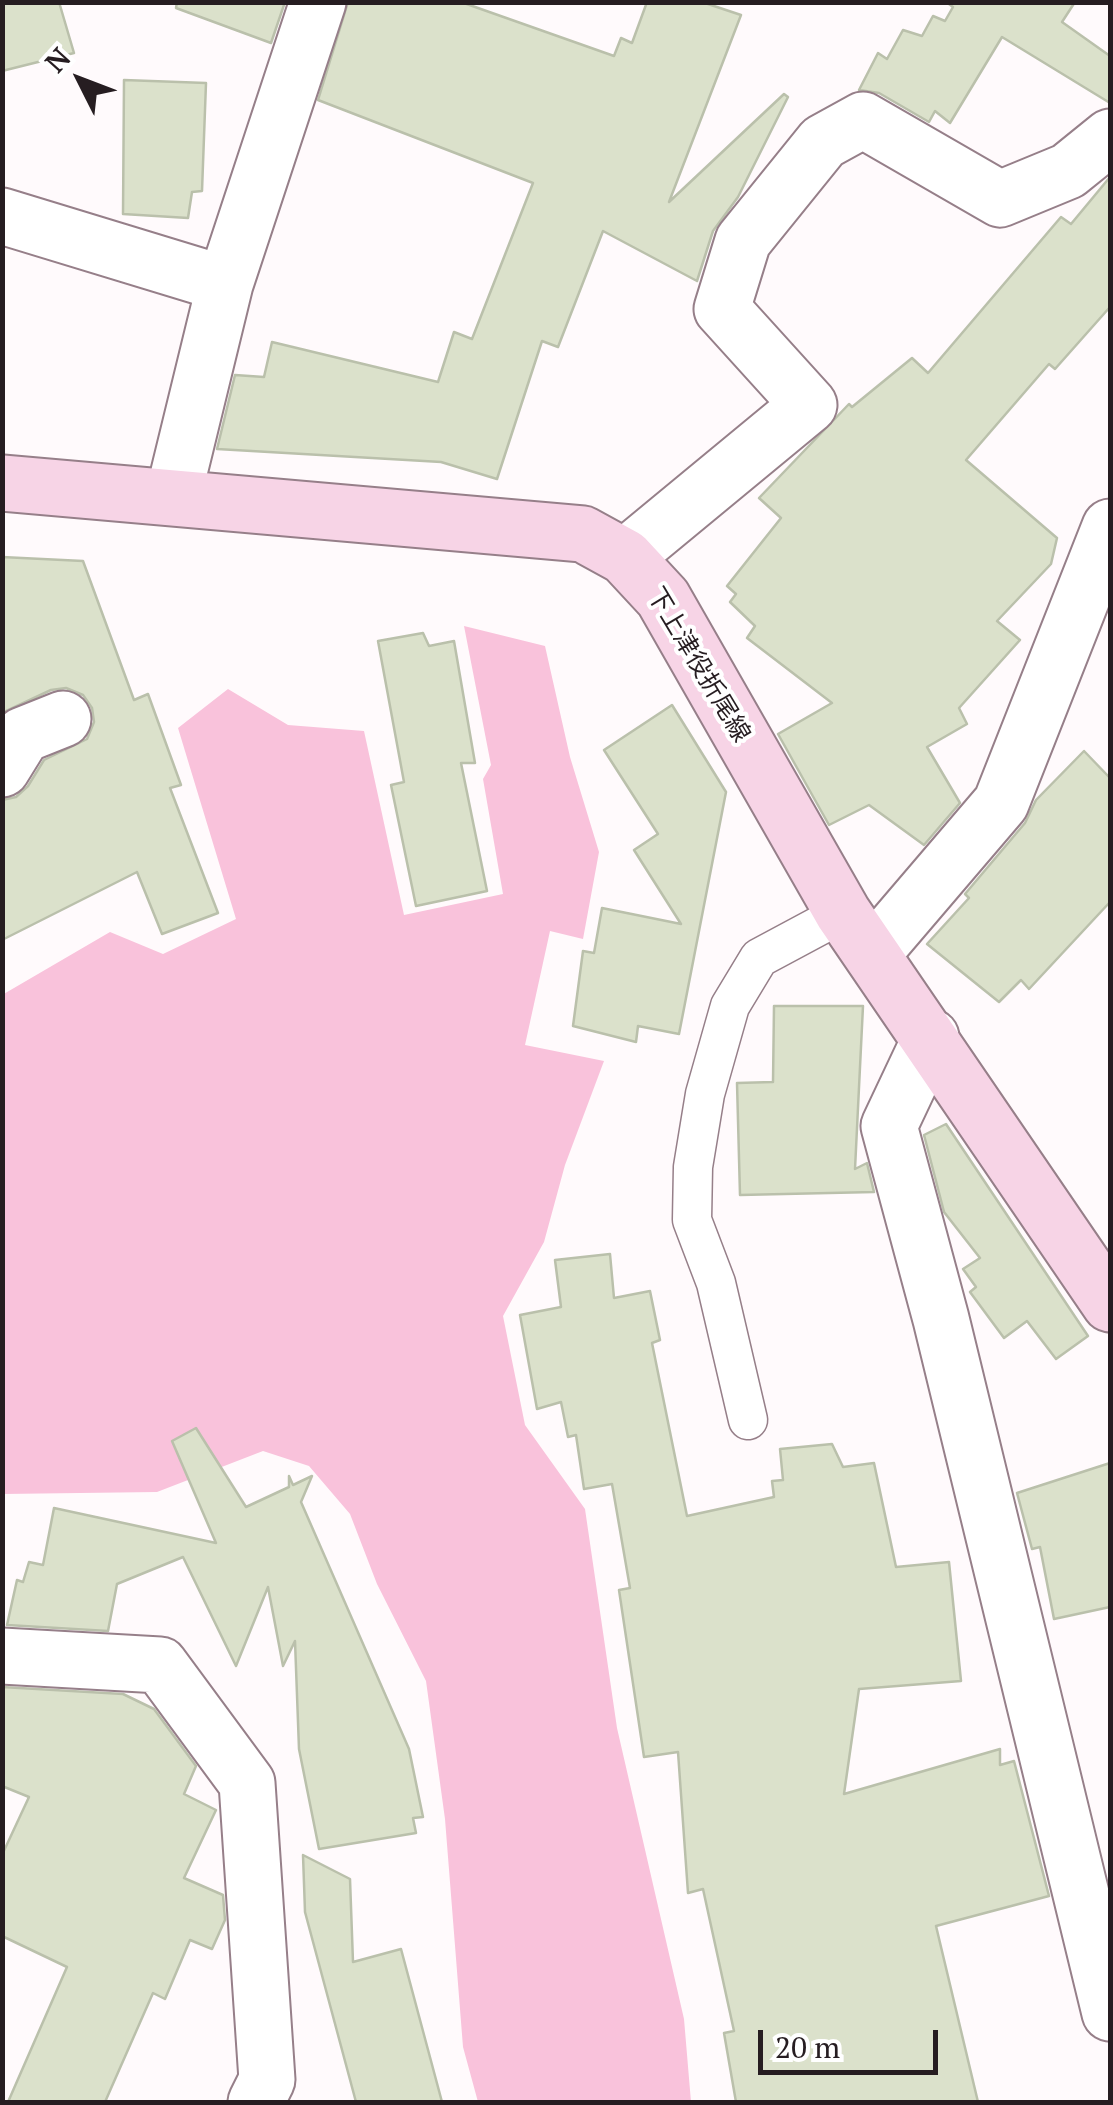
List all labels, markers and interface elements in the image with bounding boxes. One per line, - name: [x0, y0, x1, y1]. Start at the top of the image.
- north arrow: [30, 30, 130, 130]
- text: N: [36, 39, 78, 80]
- street label: 下上津役折尾線: [640, 582, 756, 748]
- scale bar: [763, 2010, 943, 2072]
- text: 20 m: [775, 2027, 840, 2067]

